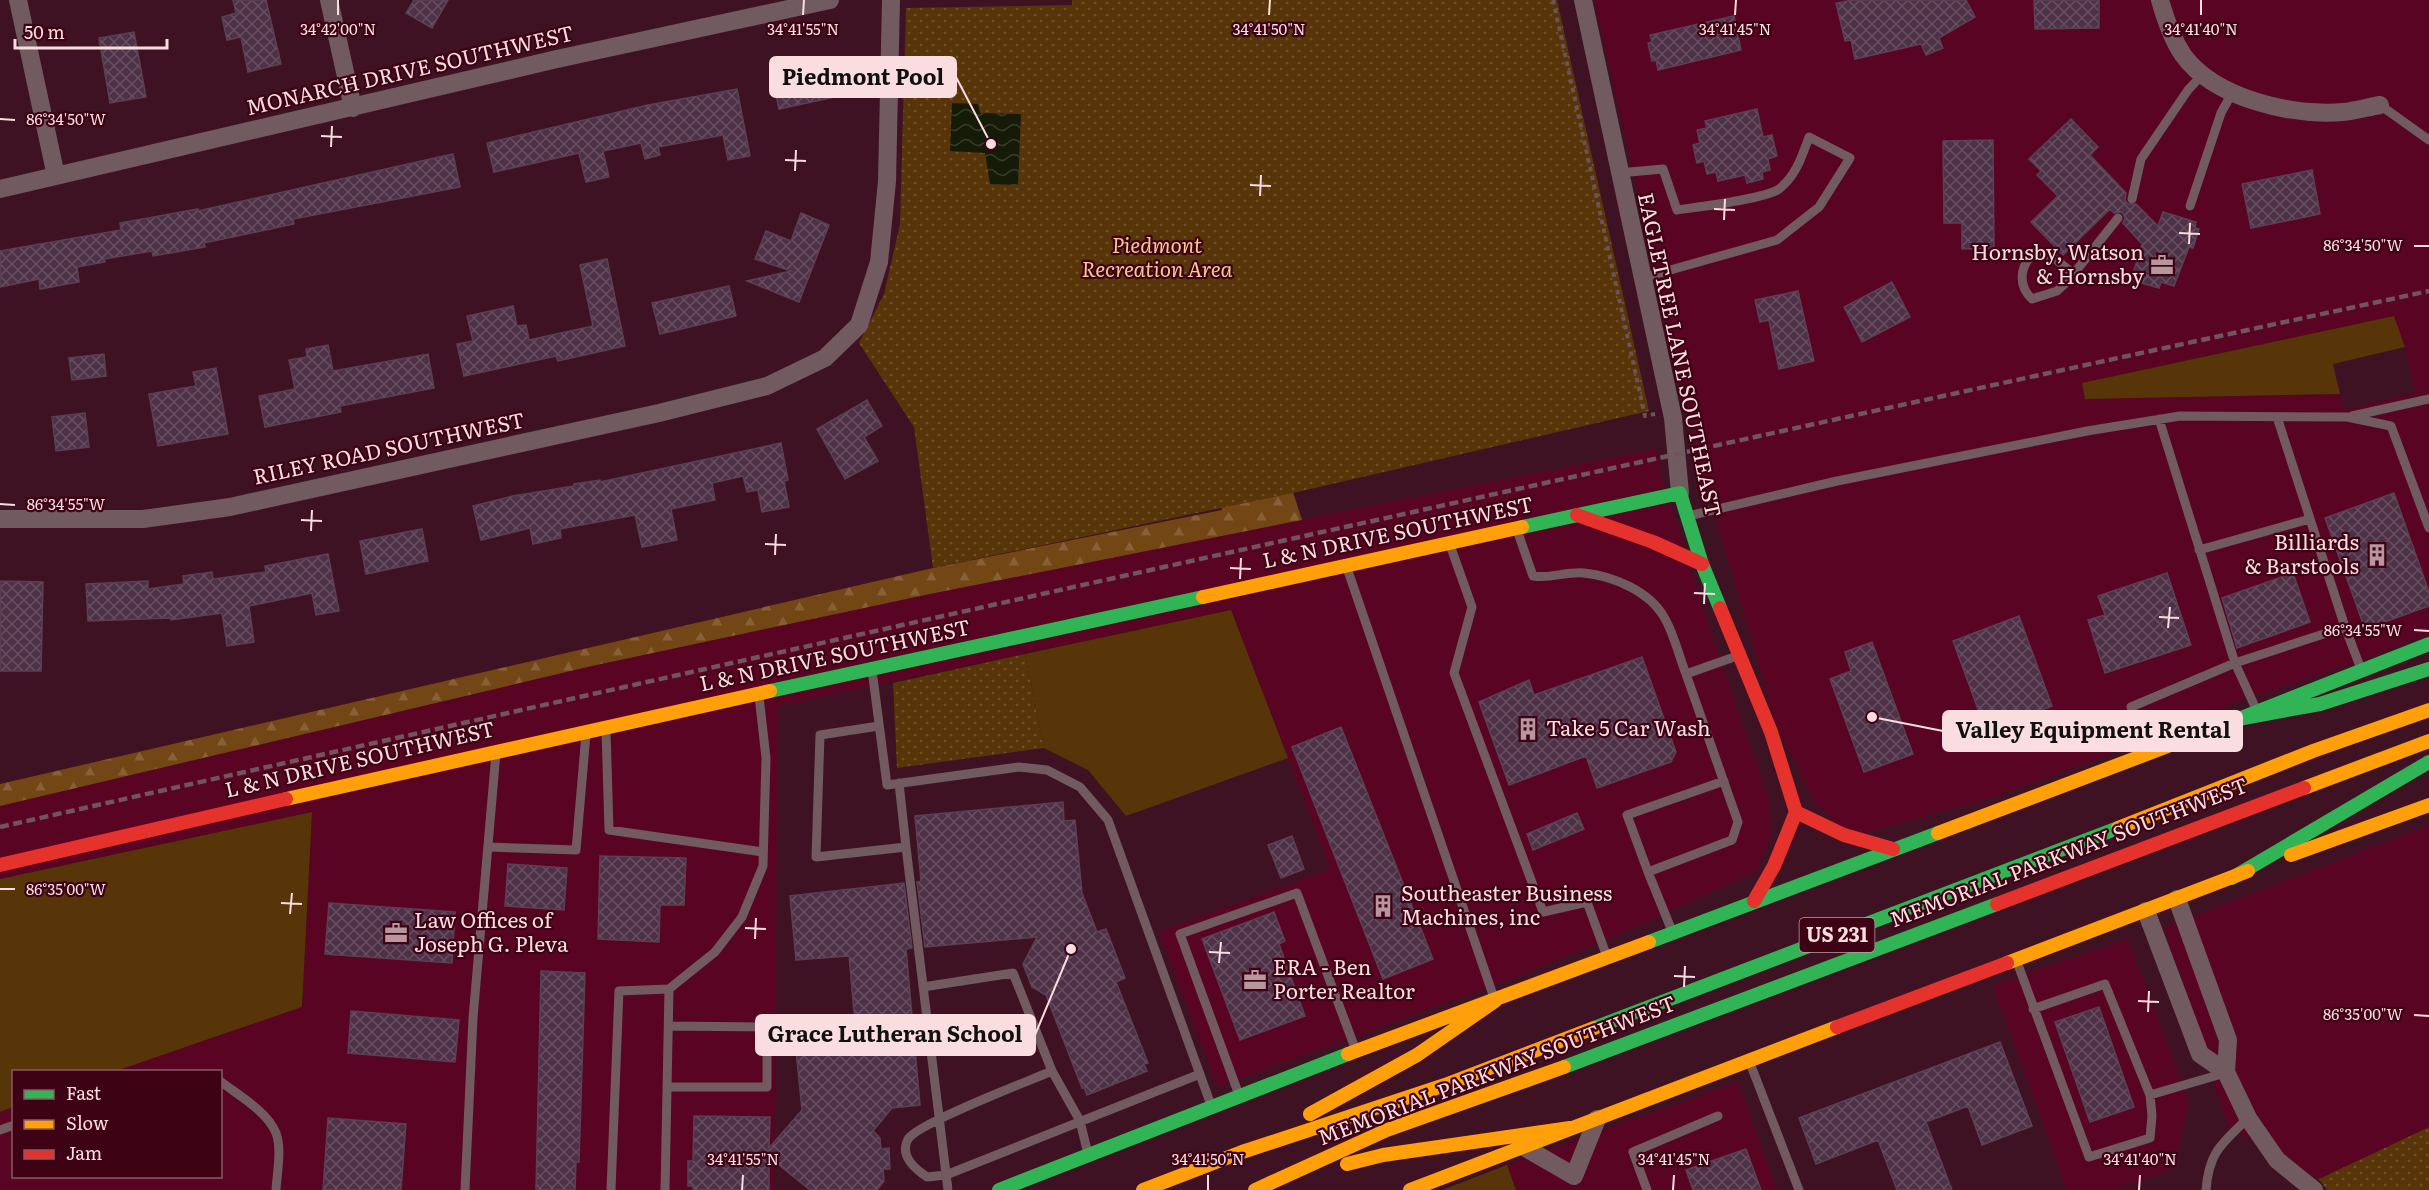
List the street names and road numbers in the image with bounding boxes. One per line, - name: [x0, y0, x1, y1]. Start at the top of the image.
- street label: MONARCH DRIVE SOUTHWEST: [243, 16, 576, 121]
- street label: EAGLETREE LANE SOUTHEAST: [1632, 189, 1731, 520]
- street label: RILEY ROAD SOUTHWEST: [250, 403, 527, 491]
- street label: L & N DRIVE SOUTHWEST: [1259, 487, 1536, 574]
- street label: L & N DRIVE SOUTHWEST: [696, 610, 973, 697]
- street label: L & N DRIVE SOUTHWEST: [221, 711, 497, 804]
- street label: MEMORIAL PARKWAY SOUTHWEST: [1885, 768, 2252, 933]
- road number: US 231: [1800, 918, 1874, 952]
- street label: MEMORIAL PARKWAY SOUTHWEST: [1313, 986, 1680, 1151]

